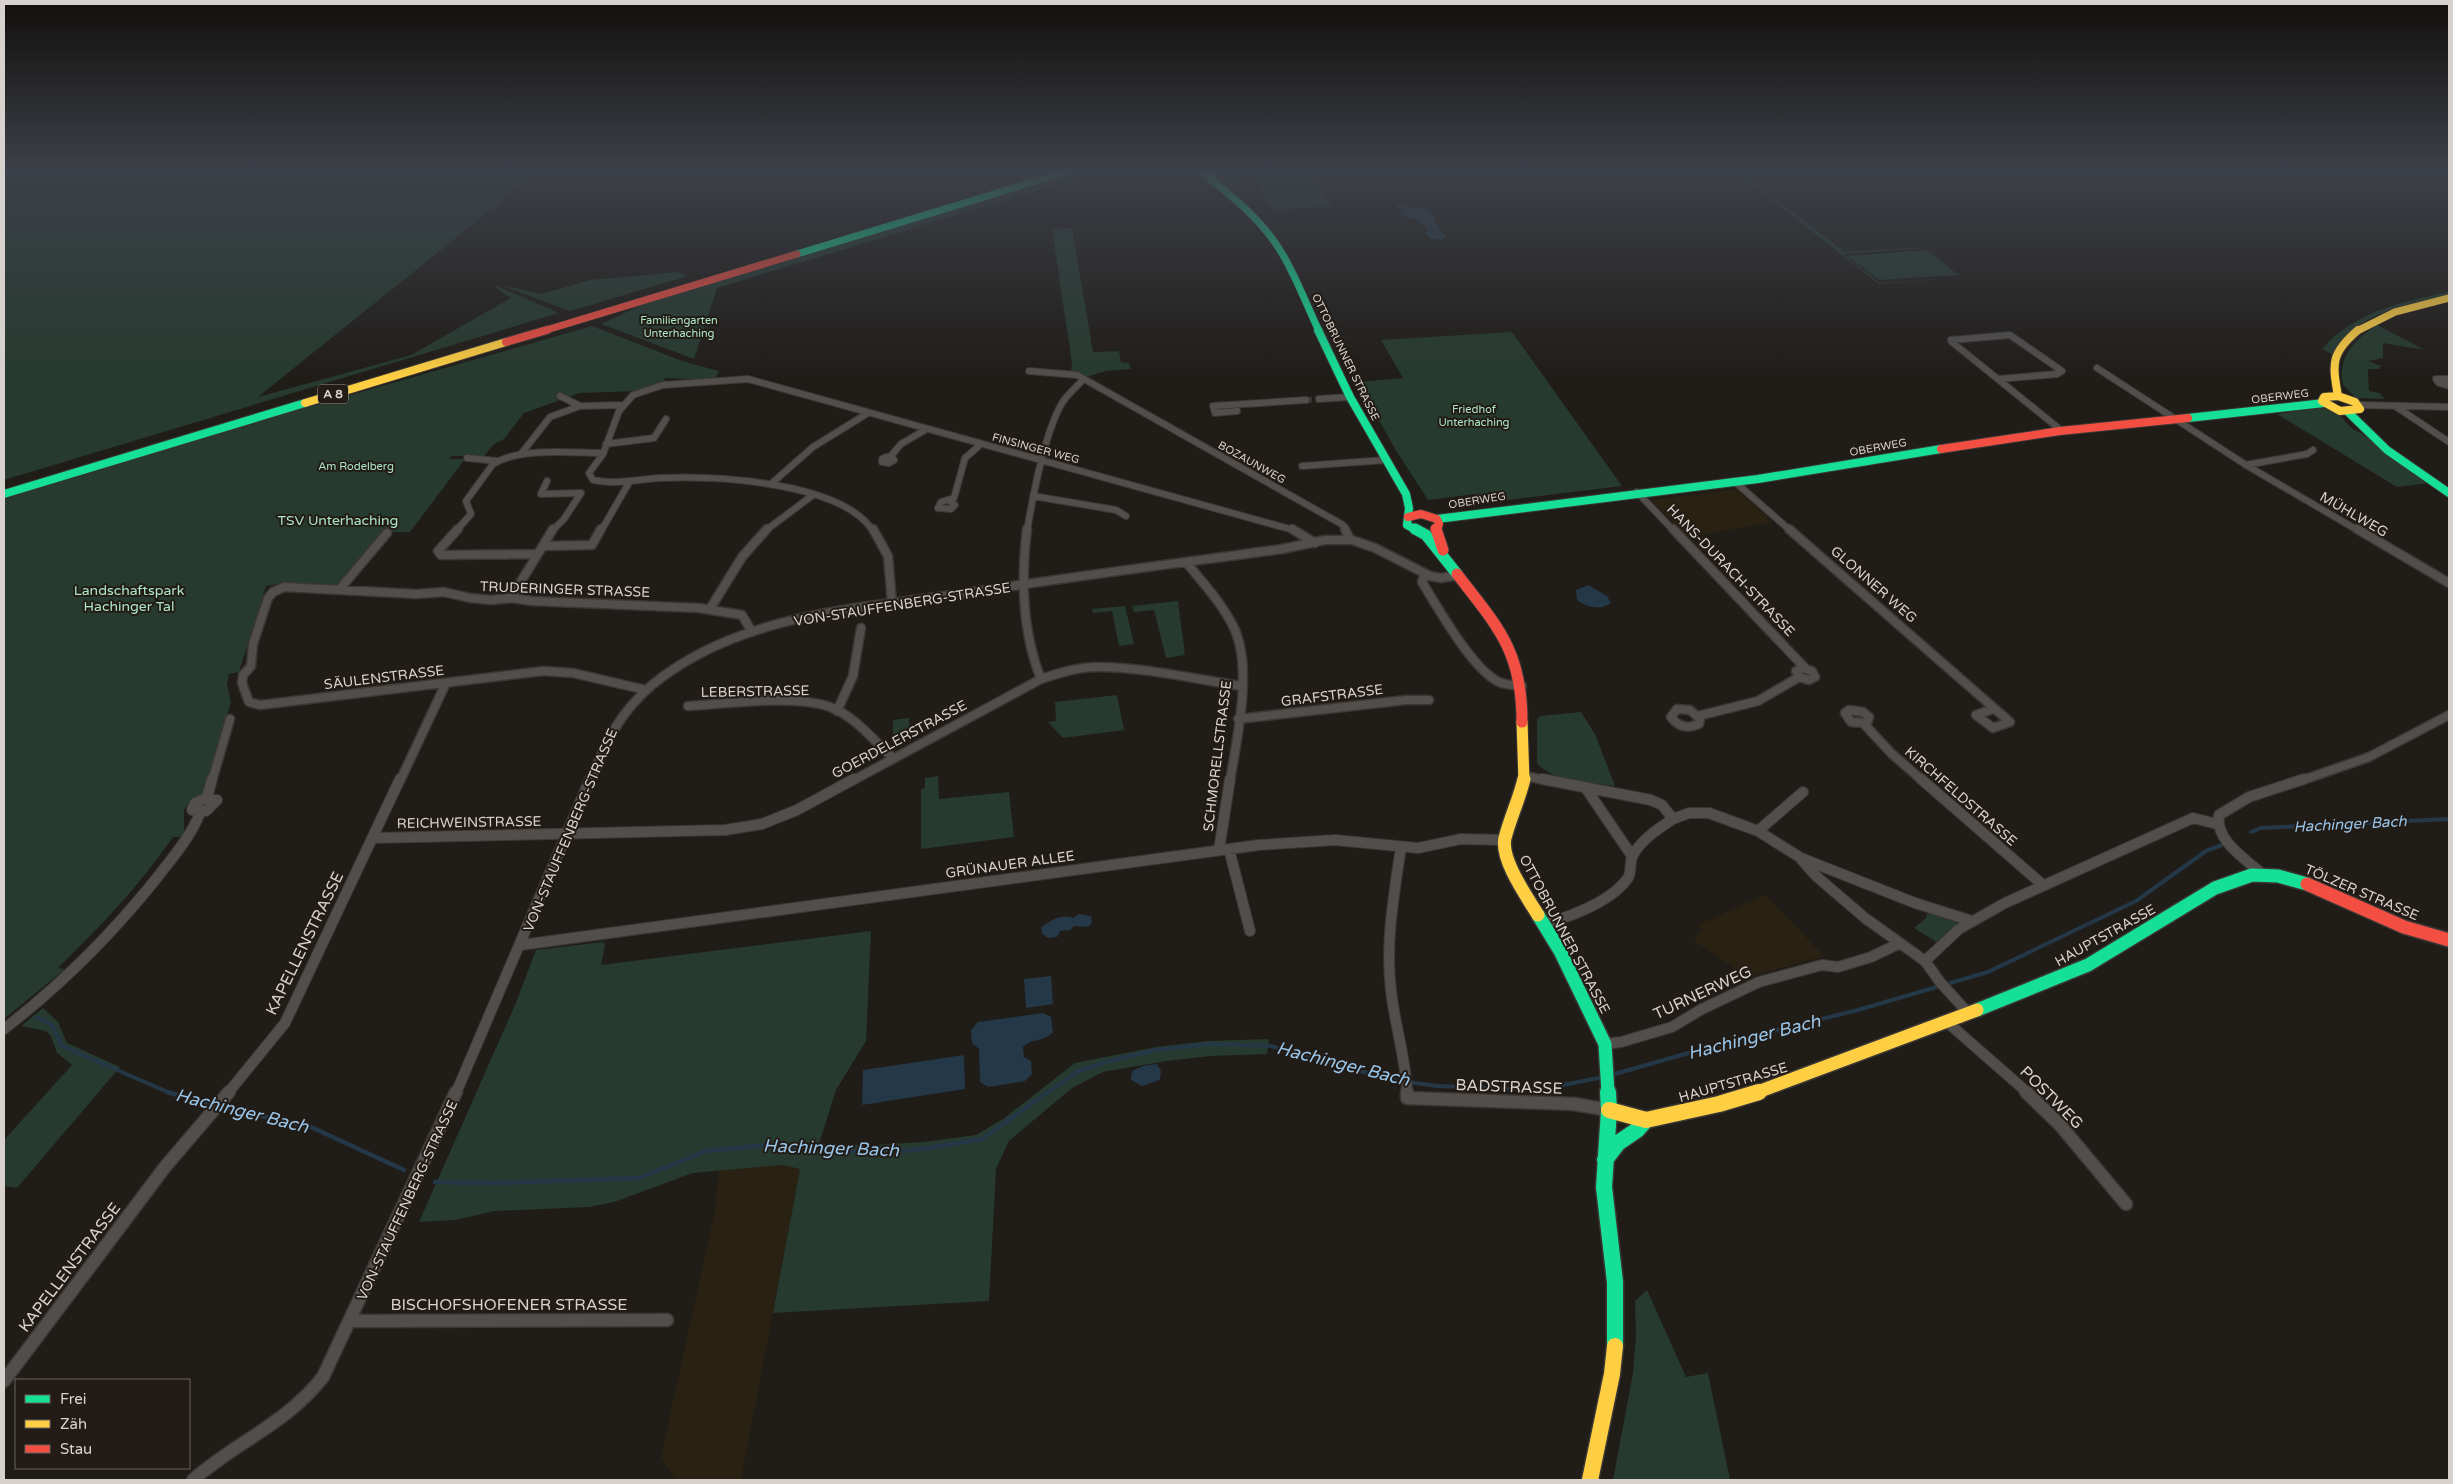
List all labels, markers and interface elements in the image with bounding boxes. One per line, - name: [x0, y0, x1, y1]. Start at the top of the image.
- street label: OTTOBRUNNER STRASSE: [1309, 292, 1382, 423]
- park label: Familiengarten Unterhaching: [640, 314, 718, 340]
- road number: A 8: [318, 384, 348, 404]
- street label: OBERWEG: [2251, 387, 2310, 406]
- park label: Friedhof Unterhaching: [1438, 403, 1510, 429]
- street label: FINSINGER WEG: [991, 431, 1081, 466]
- street label: OBERWEG: [1848, 436, 1908, 459]
- street label: BOZAUNWEG: [1216, 439, 1288, 486]
- park label: Am Rodelberg: [318, 460, 394, 473]
- street label: MÜHLWEG: [2317, 488, 2391, 541]
- street label: OBERWEG: [1448, 490, 1507, 511]
- street label: HANS-DURACH-STRASSE: [1663, 501, 1798, 640]
- park label: TSV Unterhaching: [278, 512, 398, 529]
- street label: GLONNER WEG: [1827, 542, 1920, 626]
- street label: TRUDERINGER STRASSE: [480, 578, 650, 601]
- street label: VON-STAUFFENBERG-STRASSE: [792, 579, 1012, 630]
- park label: Landschaftspark Hachinger Tal: [74, 582, 185, 615]
- street label: SÄULENSTRASSE: [323, 662, 445, 693]
- street label: SCHMORELLSTRASSE: [1200, 679, 1235, 833]
- street label: GRAFSTRASSE: [1280, 681, 1384, 710]
- street label: LEBERSTRASSE: [700, 682, 810, 701]
- street label: GOERDELERSTRASSE: [829, 697, 970, 782]
- street label: VON-STAUFFENBERG-STRASSE: [520, 726, 621, 934]
- street label: KIRCHFELDSTRASSE: [1901, 743, 2020, 850]
- water label: Hachinger Bach: [2293, 812, 2408, 836]
- street label: REICHWEINSTRASSE: [397, 813, 542, 832]
- street label: GRÜNAUER ALLEE: [944, 847, 1076, 882]
- street label: OTTOBRUNNER STRASSE: [1515, 852, 1614, 1017]
- street label: TÖLZER STRASSE: [2302, 861, 2421, 924]
- street label: KAPELLENSTRASSE: [261, 868, 348, 1018]
- street label: HAUPTSTRASSE: [2052, 901, 2159, 970]
- street label: TURNERWEG: [1650, 961, 1755, 1024]
- water label: Hachinger Bach: [1685, 1010, 1824, 1064]
- water label: Hachinger Bach: [1274, 1037, 1413, 1091]
- street label: HAUPTSTRASSE: [1677, 1059, 1790, 1106]
- street label: POSTWEG: [2016, 1062, 2087, 1133]
- street label: BADSTRASSE: [1455, 1075, 1563, 1099]
- water label: Hachinger Bach: [173, 1084, 312, 1138]
- street label: VON-STAUFFENBERG-STRASSE: [353, 1097, 462, 1303]
- water label: Hachinger Bach: [763, 1135, 900, 1161]
- street label: KAPELLENSTRASSE: [15, 1199, 125, 1336]
- street label: BISCHOFSHOFENER STRASSE: [390, 1295, 628, 1315]
- legend: [15, 1379, 190, 1469]
- text: Frei: [60, 1390, 86, 1408]
- text: Zäh: [60, 1415, 87, 1433]
- text: Stau: [60, 1440, 92, 1458]

